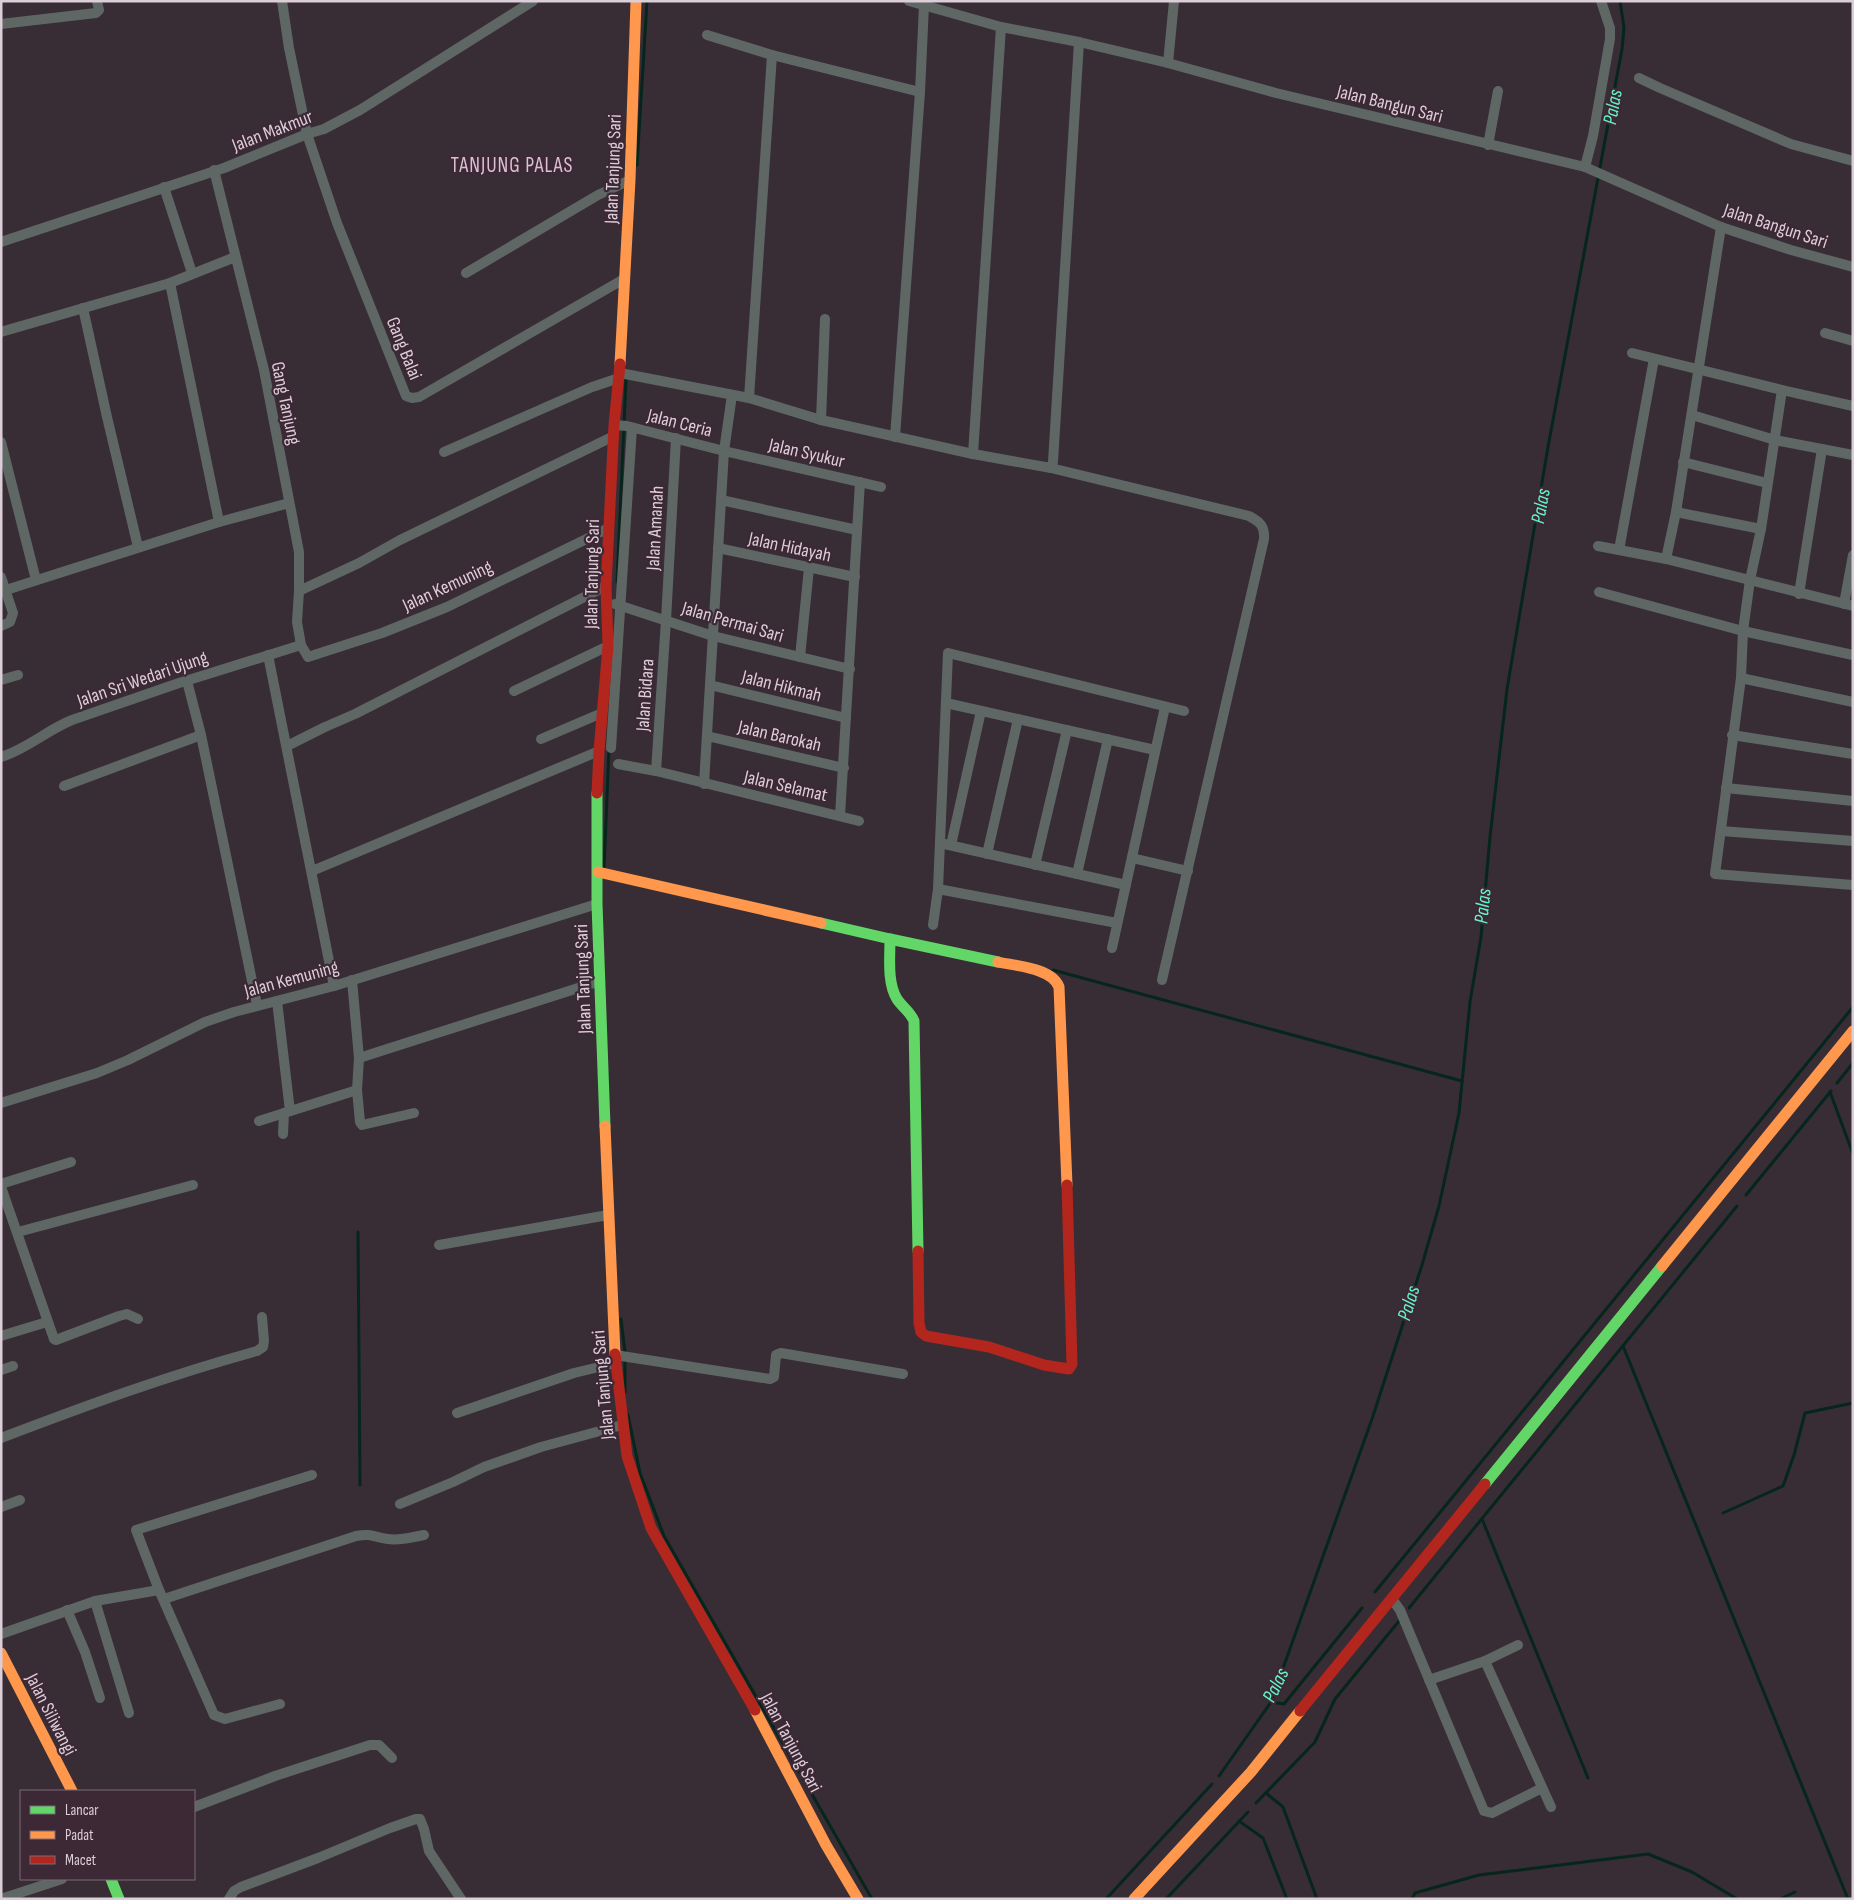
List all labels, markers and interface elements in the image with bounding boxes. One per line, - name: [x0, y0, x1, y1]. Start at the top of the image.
- street label: Jalan Bangun Sari: [1333, 80, 1445, 129]
- water label: Palas: [1598, 88, 1628, 127]
- street label: Jalan Makmur: [228, 105, 317, 158]
- street label: Jalan Tanjung Sari: [600, 114, 627, 225]
- district label: TANJUNG PALAS: [451, 153, 573, 178]
- street label: Jalan Bangun Sari: [1720, 198, 1831, 254]
- street label: Gang Balai: [381, 314, 427, 383]
- street label: Gang Tanjung: [266, 360, 306, 447]
- street label: Jalan Ceria: [644, 404, 715, 443]
- street label: Jalan Syukur: [765, 433, 847, 473]
- street label: Jalan Amanah: [642, 485, 669, 572]
- water label: Palas: [1526, 487, 1556, 526]
- street label: Jalan Tanjung Sari: [580, 519, 605, 630]
- street label: Jalan Hidayah: [745, 527, 833, 567]
- street label: Jalan Kemuning: [398, 555, 497, 618]
- street label: Jalan Permai Sari: [678, 597, 786, 648]
- street label: Jalan Sri Wedari Ujung: [73, 646, 211, 713]
- street label: Jalan Bidara: [631, 658, 660, 733]
- street label: Jalan Hikmah: [738, 665, 824, 707]
- street label: Jalan Barokah: [735, 715, 824, 757]
- street label: Jalan Selamat: [741, 765, 830, 807]
- water label: Palas: [1469, 887, 1497, 925]
- street label: Jalan Tanjung Sari: [570, 924, 597, 1035]
- street label: Jalan Kemuning: [241, 956, 341, 1003]
- water label: Palas: [1392, 1283, 1426, 1324]
- street label: Jalan Tanjung Sari: [587, 1329, 620, 1441]
- water label: Palas: [1257, 1664, 1294, 1706]
- street label: Jalan Siliwangi: [20, 1669, 81, 1760]
- street label: Jalan Tanjung Sari: [754, 1688, 827, 1797]
- legend: [20, 1790, 195, 1880]
- text: Lancar: [65, 1801, 99, 1820]
- text: Padat: [65, 1826, 94, 1845]
- text: Macet: [65, 1851, 97, 1870]

